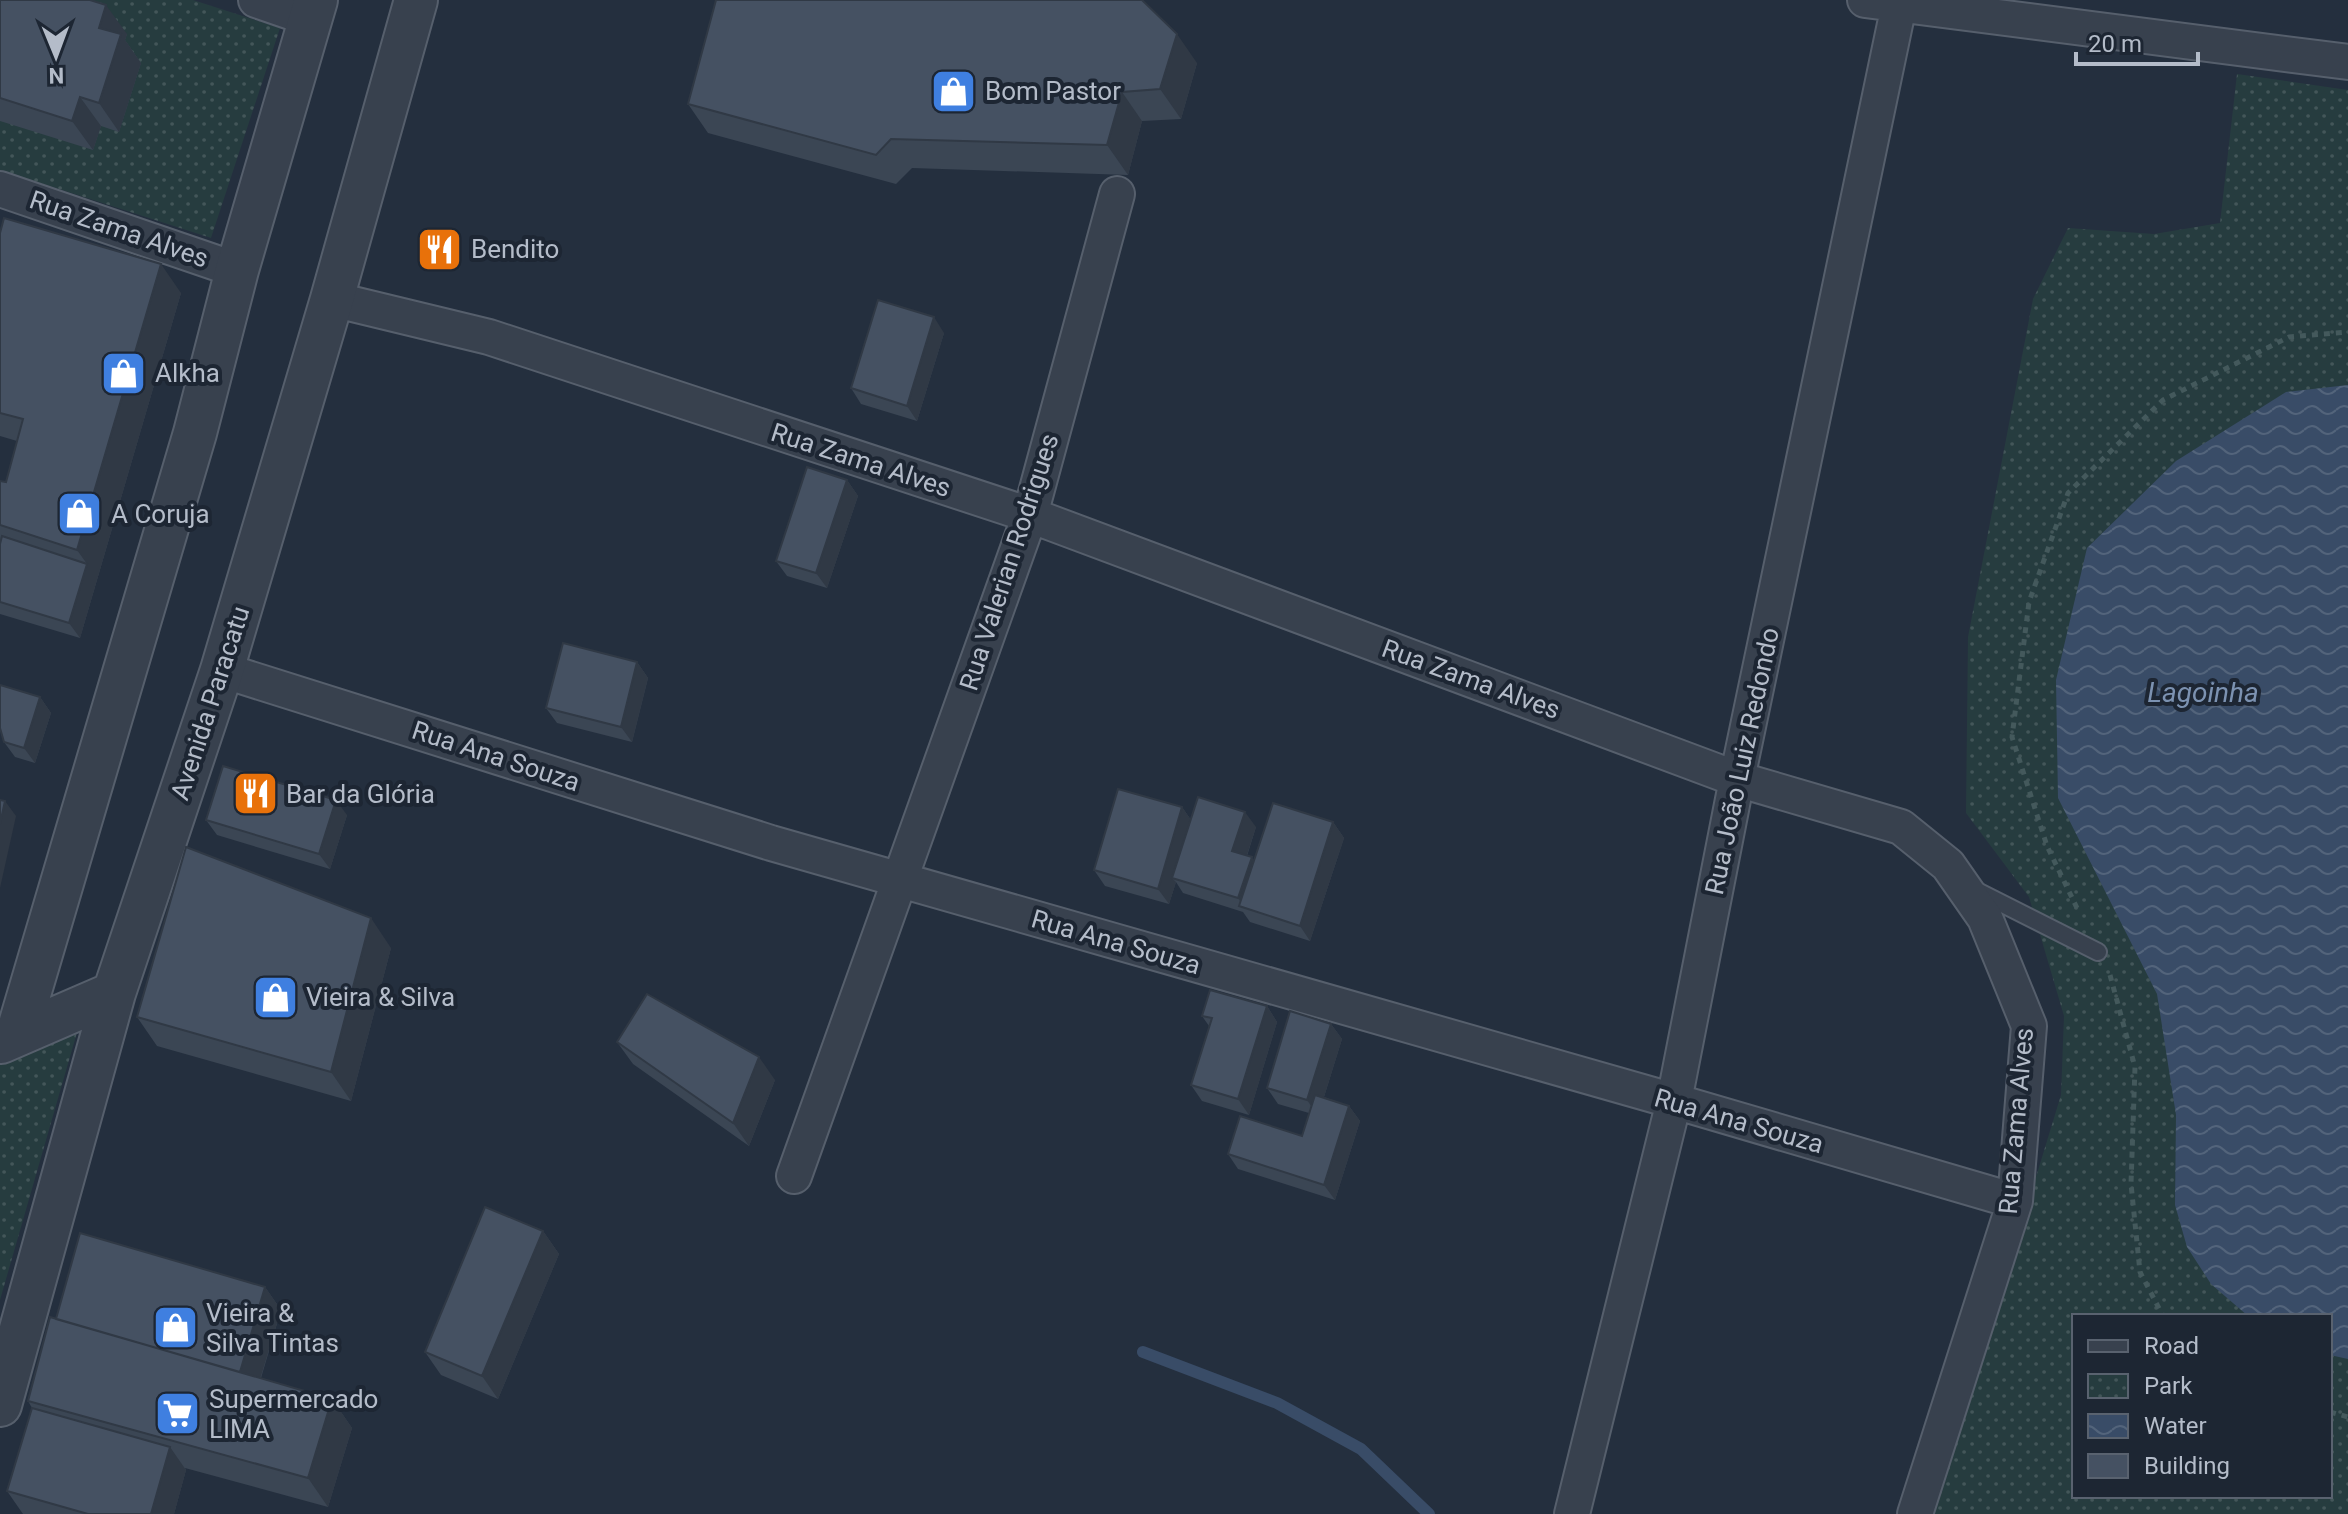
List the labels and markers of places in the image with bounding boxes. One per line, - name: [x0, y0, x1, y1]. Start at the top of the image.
- shop icon: Bom Pastor: [930, 67, 978, 115]
- place label: Bom Pastor: [985, 76, 1121, 106]
- restaurant icon: Bendito: [416, 225, 464, 273]
- place label: Bendito: [471, 234, 559, 264]
- shop icon: Alkha: [100, 349, 148, 397]
- place label: Alkha: [155, 358, 220, 388]
- shop icon: A Coruja: [56, 490, 104, 538]
- place label: A Coruja: [111, 499, 210, 529]
- restaurant icon: Bar da Glória: [231, 770, 279, 818]
- place label: Bar da Glória: [286, 779, 435, 809]
- shop icon: Vieira & Silva: [251, 973, 299, 1021]
- place label: Vieira & Silva: [306, 982, 455, 1012]
- place label: Vieira & Silva Tintas: [206, 1298, 339, 1358]
- shop icon: Vieira & Silva Tintas: [151, 1304, 199, 1352]
- place label: Supermercado LIMA: [209, 1384, 378, 1444]
- supermarket icon: Supermercado LIMA: [154, 1390, 202, 1438]

